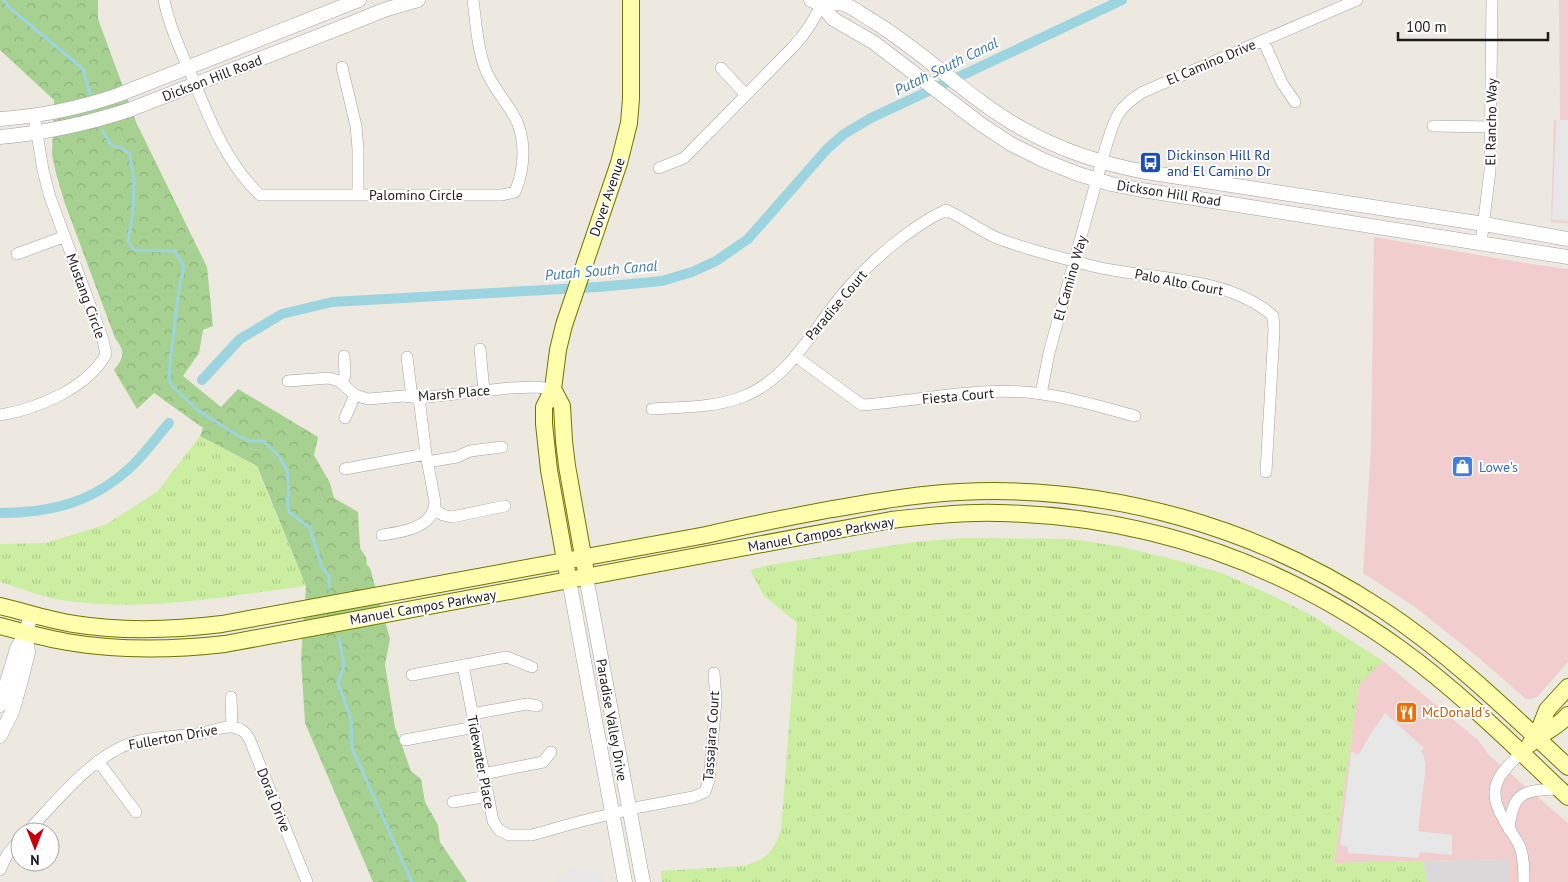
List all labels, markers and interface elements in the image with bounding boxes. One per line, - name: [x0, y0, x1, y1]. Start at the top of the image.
- scale bar: [1398, 10, 1548, 42]
- text: 100 m: [1406, 17, 1447, 36]
- water label: Putah South Canal: [891, 33, 1001, 99]
- street label: El Camino Drive: [1164, 35, 1258, 89]
- street label: Dickson Hill Road: [160, 51, 264, 105]
- street label: El Rancho Way: [1481, 78, 1501, 166]
- place label: Dickinson Hill Rd and El Camino Dr: [1167, 146, 1271, 180]
- bus stop icon: Dickinson Hill Rd and El Camino Dr: [1139, 151, 1163, 175]
- street label: Dover Avenue: [585, 155, 629, 239]
- street label: Dickson Hill Road: [1116, 176, 1222, 210]
- street label: Palomino Circle: [369, 186, 463, 204]
- street label: El Camino Way: [1049, 233, 1091, 323]
- street label: Mustang Circle: [62, 251, 110, 341]
- water label: Putah South Canal: [544, 256, 658, 284]
- street label: Palo Alto Court: [1133, 265, 1225, 299]
- street label: Paradise Court: [801, 266, 871, 344]
- street label: Marsh Place: [417, 381, 491, 405]
- street label: Fiesta Court: [921, 384, 995, 408]
- shop icon: Lowe's: [1451, 455, 1475, 479]
- place label: Lowe's: [1479, 458, 1518, 476]
- street label: Manuel Campos Parkway: [746, 512, 896, 556]
- street label: Manuel Campos Parkway: [348, 585, 498, 629]
- street label: Paradise Valley Drive: [592, 657, 632, 783]
- street label: Tassajara Court: [699, 690, 723, 782]
- restaurant icon: McDonald's: [1394, 700, 1418, 724]
- place label: McDonald's: [1422, 703, 1490, 721]
- street label: Tidewater Place: [463, 713, 499, 811]
- street label: Fullerton Drive: [127, 720, 219, 754]
- street label: Doral Drive: [253, 765, 295, 835]
- north arrow: [10, 822, 60, 872]
- text: N: [30, 851, 40, 869]

